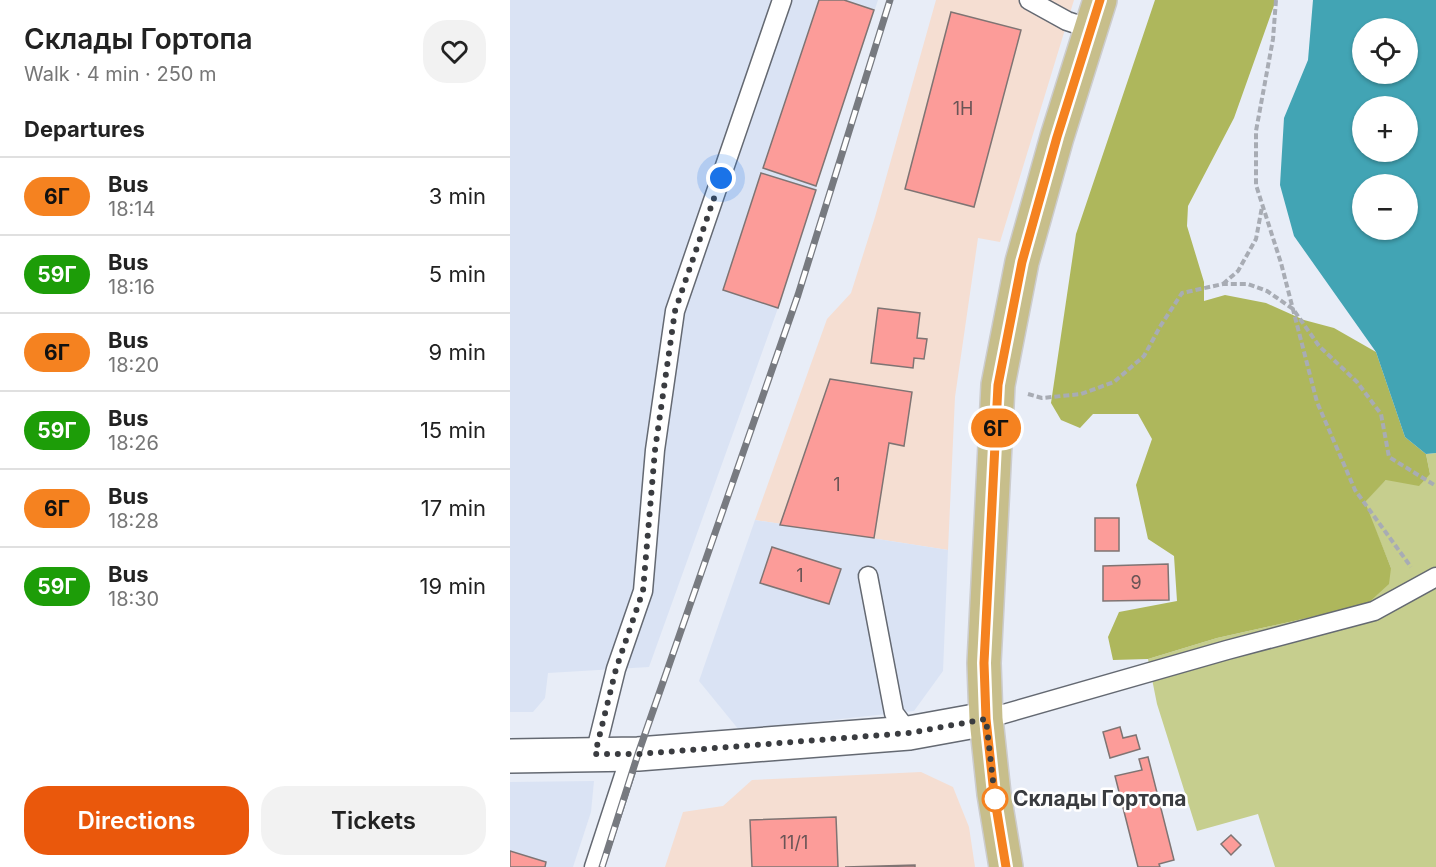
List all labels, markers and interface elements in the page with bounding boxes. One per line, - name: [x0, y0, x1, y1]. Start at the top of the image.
- map controls: [1352, 18, 1418, 240]
- button: locate: [1352, 18, 1418, 84]
- button: heart: [423, 20, 486, 83]
- text: Склады Гортопа: [24, 22, 253, 56]
- text: Walk · 4 min · 250 m: [24, 62, 217, 86]
- button: +: [1352, 96, 1418, 162]
- house number: 1Н: [953, 98, 973, 119]
- text: Departures: [24, 116, 145, 142]
- your location: [706, 163, 736, 193]
- text: Bus: [108, 171, 149, 197]
- button: −: [1352, 174, 1418, 240]
- text: 3 min: [429, 183, 486, 209]
- text: 6Г: [44, 184, 70, 209]
- text: 18:14: [108, 197, 155, 221]
- text: Bus: [108, 249, 149, 275]
- text: 5 min: [429, 261, 486, 287]
- text: 59Г: [37, 262, 77, 287]
- text: 18:16: [108, 275, 155, 299]
- text: Bus: [108, 327, 149, 353]
- text: 9 min: [429, 339, 486, 365]
- text: 6Г: [44, 340, 70, 365]
- text: 18:20: [108, 353, 159, 377]
- text: Bus: [108, 405, 149, 431]
- line badge: 6Г: [969, 408, 1023, 448]
- text: 6Г: [983, 416, 1009, 441]
- text: 15 min: [420, 417, 486, 443]
- text: 59Г: [37, 418, 77, 443]
- text: 18:26: [108, 431, 159, 455]
- house number: 1: [833, 474, 841, 495]
- text: Bus: [108, 483, 149, 509]
- text: 17 min: [421, 495, 486, 521]
- text: 6Г: [44, 496, 70, 521]
- text: 18:28: [108, 509, 159, 533]
- text: Bus: [108, 561, 149, 587]
- house number: 1: [796, 565, 804, 586]
- house number: 9: [1130, 572, 1142, 593]
- text: 19 min: [420, 573, 486, 599]
- text: 59Г: [37, 574, 77, 599]
- text: 18:30: [108, 587, 159, 611]
- button: Directions: [24, 786, 249, 855]
- button: Tickets: [261, 786, 486, 855]
- marker: Склады Гортопа: [982, 786, 1008, 812]
- place label: Склады Гортопа: [1013, 786, 1186, 811]
- house number: 11/1: [780, 832, 808, 853]

